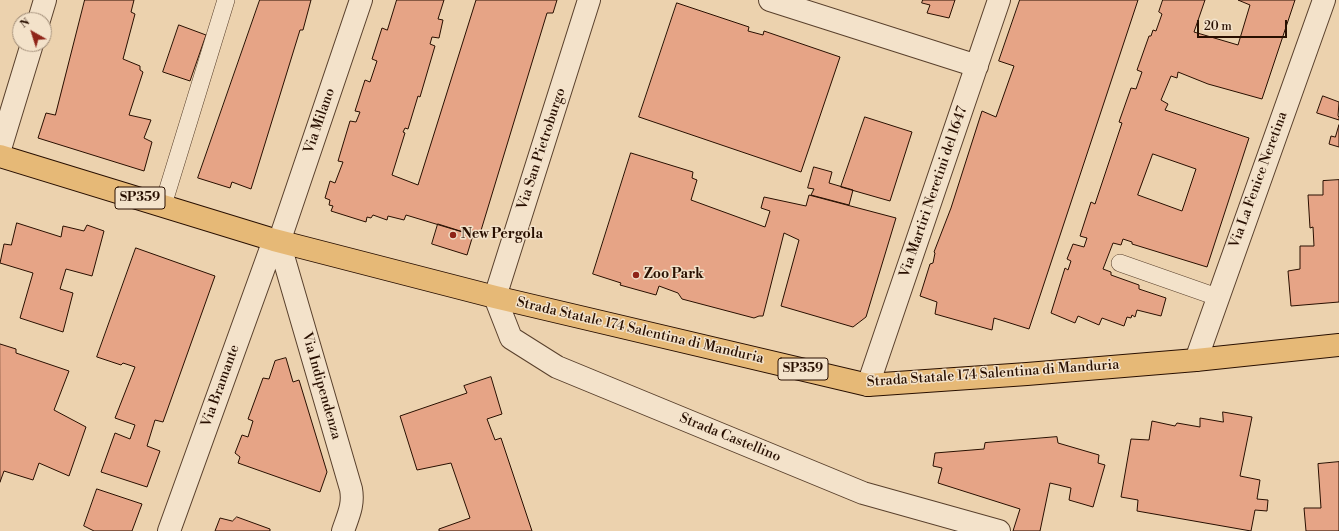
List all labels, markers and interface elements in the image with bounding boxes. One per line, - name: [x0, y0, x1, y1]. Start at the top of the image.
- north arrow: [12, 12, 52, 52]
- scale bar: [1199, 12, 1289, 38]
- text: N: [17, 15, 33, 32]
- text: 20 m: [1204, 19, 1232, 34]
- street label: Via Milano: [301, 86, 339, 156]
- street label: Via San Pietroburgo: [514, 86, 570, 212]
- street label: Via Martiri Neretini del 1647: [897, 104, 971, 280]
- street label: Via La Fenice Neretina: [1227, 110, 1291, 250]
- road number: SP359: [115, 187, 165, 209]
- place label: New Pergola: [461, 227, 543, 243]
- marker: New Pergola: [448, 230, 458, 240]
- place label: Zoo Park: [644, 267, 704, 283]
- marker: Zoo Park: [631, 270, 641, 280]
- street label: Strada Statale 174 Salentina di Manduria: [515, 294, 765, 368]
- street label: Via Indipendenza: [298, 330, 344, 442]
- street label: Via Bramante: [198, 343, 244, 429]
- street label: Strada Statale 174 Salentina di Manduria: [866, 357, 1120, 391]
- road number: SP359: [778, 358, 828, 380]
- street label: Strada Castellino: [677, 410, 783, 466]

